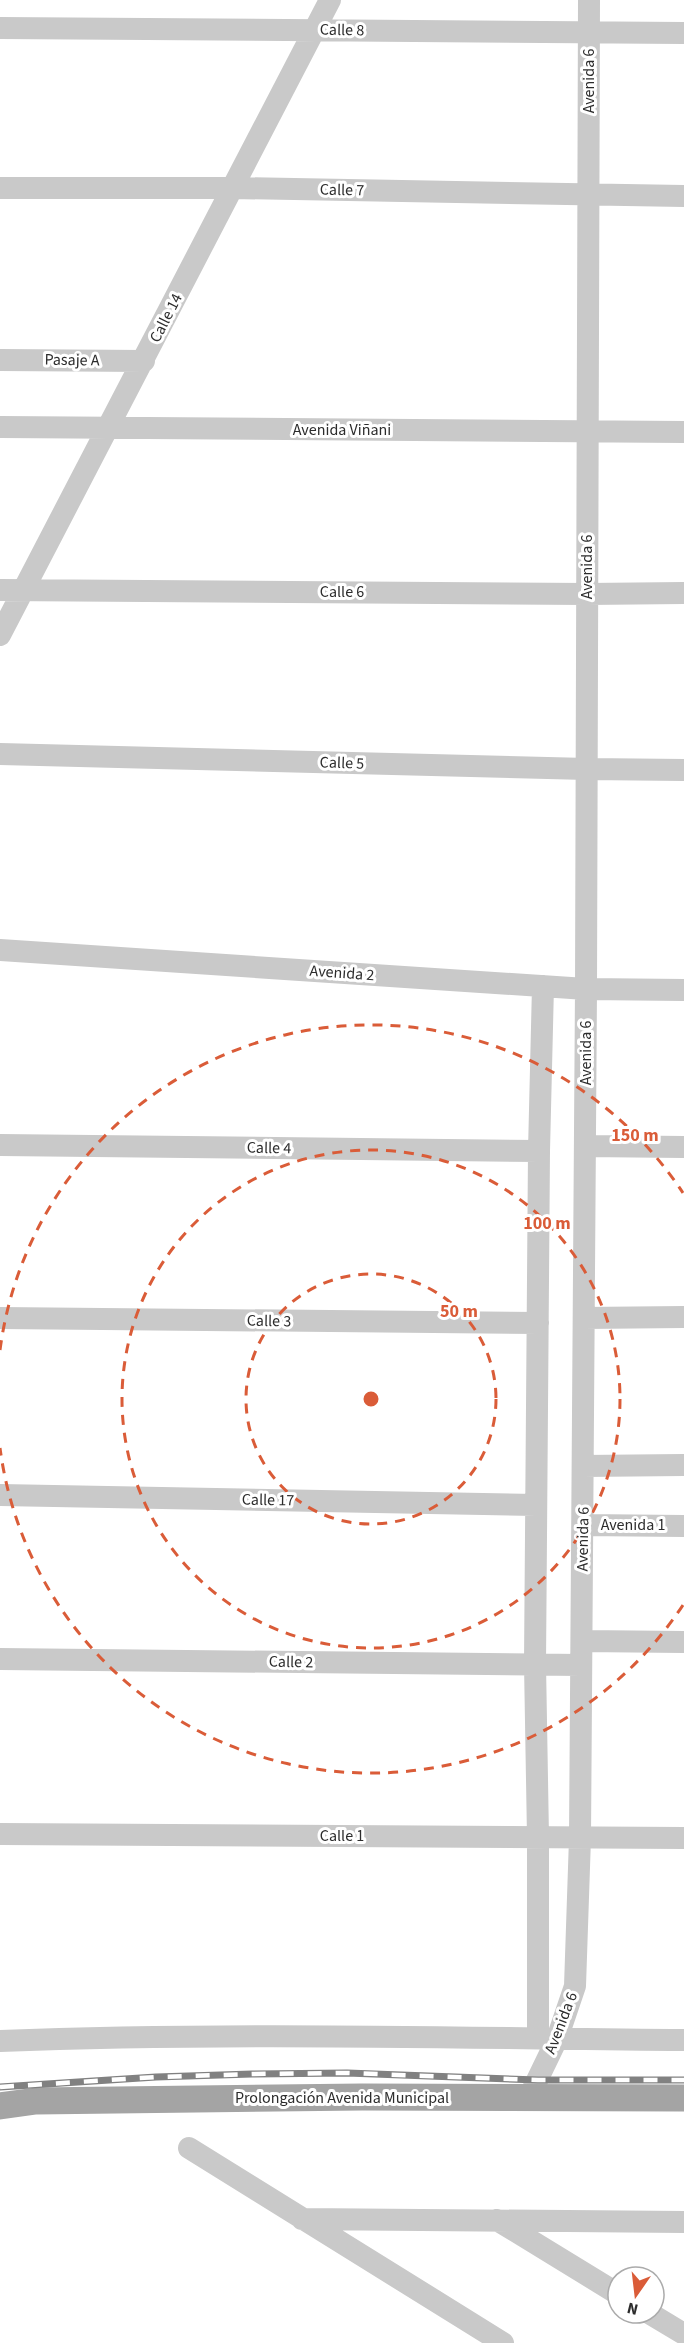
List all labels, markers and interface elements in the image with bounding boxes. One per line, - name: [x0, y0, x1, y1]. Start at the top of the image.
- street label: Calle 8: [320, 19, 364, 41]
- street label: Avenida 6: [578, 49, 600, 113]
- street label: Calle 7: [320, 179, 364, 201]
- street label: Calle 14: [144, 290, 188, 346]
- street label: Pasaje A: [44, 349, 100, 371]
- street label: Avenida Viñani: [293, 419, 391, 441]
- street label: Avenida 6: [576, 535, 598, 599]
- street label: Calle 6: [320, 581, 364, 603]
- street label: Calle 5: [319, 751, 365, 775]
- street label: Avenida 2: [309, 960, 375, 986]
- street label: Avenida 6: [575, 1021, 597, 1085]
- text: 150 m: [611, 1123, 659, 1148]
- street label: Calle 4: [247, 1137, 291, 1159]
- text: 100 m: [523, 1211, 571, 1236]
- text: 50 m: [440, 1299, 478, 1324]
- street label: Calle 3: [247, 1310, 291, 1332]
- centre of rings: [361, 1389, 381, 1409]
- street label: Calle 17: [242, 1489, 294, 1511]
- street label: Avenida 6: [571, 1506, 595, 1572]
- street label: Avenida 1: [601, 1514, 665, 1536]
- street label: Calle 2: [269, 1651, 313, 1673]
- street label: Calle 1: [320, 1825, 364, 1847]
- street label: Avenida 6: [539, 1989, 583, 2057]
- street label: Prolongación Avenida Municipal: [235, 2087, 449, 2109]
- north arrow: [606, 2265, 666, 2325]
- text: N: [625, 2297, 640, 2321]

